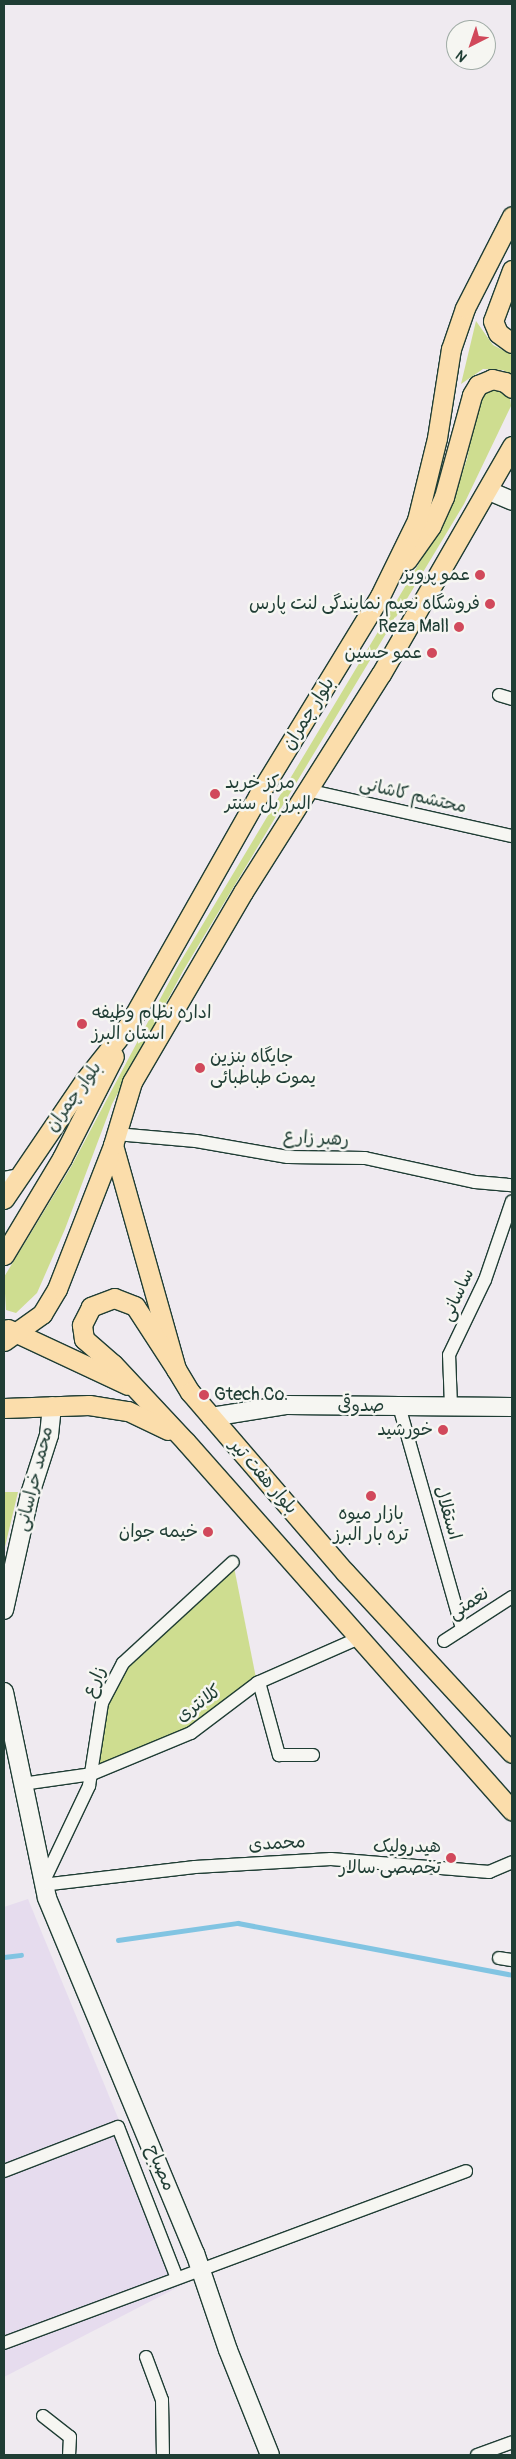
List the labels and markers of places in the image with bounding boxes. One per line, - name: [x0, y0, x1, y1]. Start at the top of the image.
- place label: عمو پرویز: [402, 564, 470, 586]
- marker: عمو پرویز: [474, 569, 486, 581]
- place label: فروشگاه نعیم نمایندگی لنت پارس: [249, 593, 480, 615]
- marker: فروشگاه نعیم نمایندگی لنت پارس: [484, 598, 496, 610]
- place label: Reza Mall: [378, 616, 449, 638]
- marker: Reza Mall: [453, 621, 465, 633]
- place label: عمو حسین: [345, 642, 422, 664]
- marker: عمو حسین: [426, 647, 438, 659]
- place label: مرکز خرید البرز بل سنتر: [225, 773, 311, 816]
- marker: مرکز خرید البرز بل سنتر: [209, 788, 221, 800]
- place label: اداره نظام وظیفه استان البرز: [92, 1003, 211, 1046]
- marker: اداره نظام وظیفه استان البرز: [76, 1018, 88, 1030]
- place label: جایگاه بنزین یموت طباطبائی: [210, 1047, 316, 1090]
- marker: جایگاه بنزین یموت طباطبائی: [194, 1062, 206, 1074]
- place label: Gtech Co.: [214, 1384, 288, 1406]
- marker: Gtech Co.: [198, 1389, 210, 1401]
- place label: خورشید: [377, 1419, 433, 1441]
- marker: خورشید: [437, 1424, 449, 1436]
- marker: بازار میوه تره بار البرز: [365, 1490, 377, 1502]
- place label: بازار میوه تره بار البرز: [334, 1504, 408, 1546]
- place label: خیمه جوان: [119, 1521, 198, 1543]
- marker: خیمه جوان: [202, 1526, 214, 1538]
- place label: هیدرولیک تخصصی سالار: [339, 1837, 441, 1880]
- marker: هیدرولیک تخصصی سالار: [445, 1852, 457, 1864]

